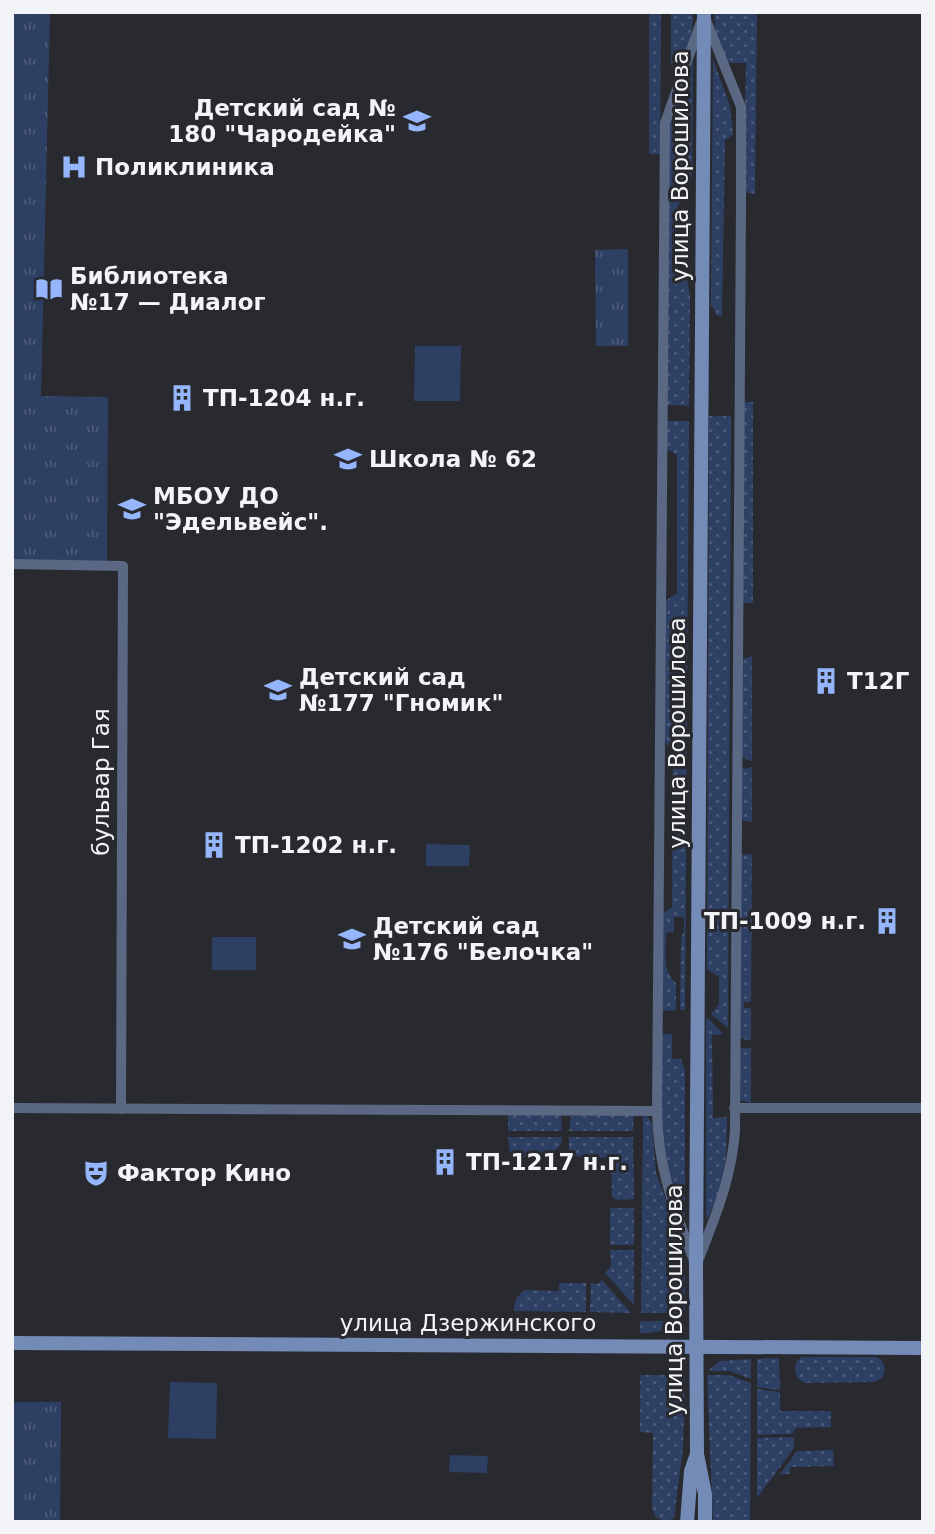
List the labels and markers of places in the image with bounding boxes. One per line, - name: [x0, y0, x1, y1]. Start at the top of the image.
- place label: Детский сад № 180 "Чародейка": [168, 95, 396, 147]
- school or university icon: Детский сад № 180 "Чародейка": [402, 106, 432, 136]
- hospital icon: Поликлиника: [59, 152, 89, 182]
- place label: Поликлиника: [95, 154, 275, 180]
- place label: Библиотека №17 — Диалог: [70, 263, 265, 315]
- library icon: Библиотека №17 — Диалог: [34, 274, 64, 304]
- building icon: ТП-1204 н.г.: [167, 383, 197, 413]
- place label: ТП-1204 н.г.: [203, 385, 365, 411]
- school or university icon: Школа № 62: [333, 444, 363, 474]
- place label: Школа № 62: [369, 446, 537, 472]
- place label: МБОУ ДО "Эдельвейс".: [153, 483, 328, 535]
- school or university icon: МБОУ ДО "Эдельвейс".: [117, 494, 147, 524]
- place label: Детский сад №177 "Гномик": [299, 664, 504, 716]
- building icon: T12Г: [811, 666, 841, 696]
- place label: T12Г: [847, 668, 910, 694]
- school or university icon: Детский сад №177 "Гномик": [263, 675, 293, 705]
- building icon: ТП-1202 н.г.: [199, 830, 229, 860]
- place label: ТП-1202 н.г.: [235, 832, 397, 858]
- building icon: ТП-1009 н.г.: [872, 906, 902, 936]
- place label: ТП-1009 н.г.: [704, 908, 866, 934]
- place label: Детский сад №176 "Белочка": [373, 913, 593, 965]
- school or university icon: Детский сад №176 "Белочка": [337, 924, 367, 954]
- building icon: ТП-1217 н.г.: [430, 1147, 460, 1177]
- place label: ТП-1217 н.г.: [466, 1149, 628, 1175]
- theatre icon: Фактор Кино: [81, 1158, 111, 1188]
- place label: Фактор Кино: [117, 1160, 291, 1186]

